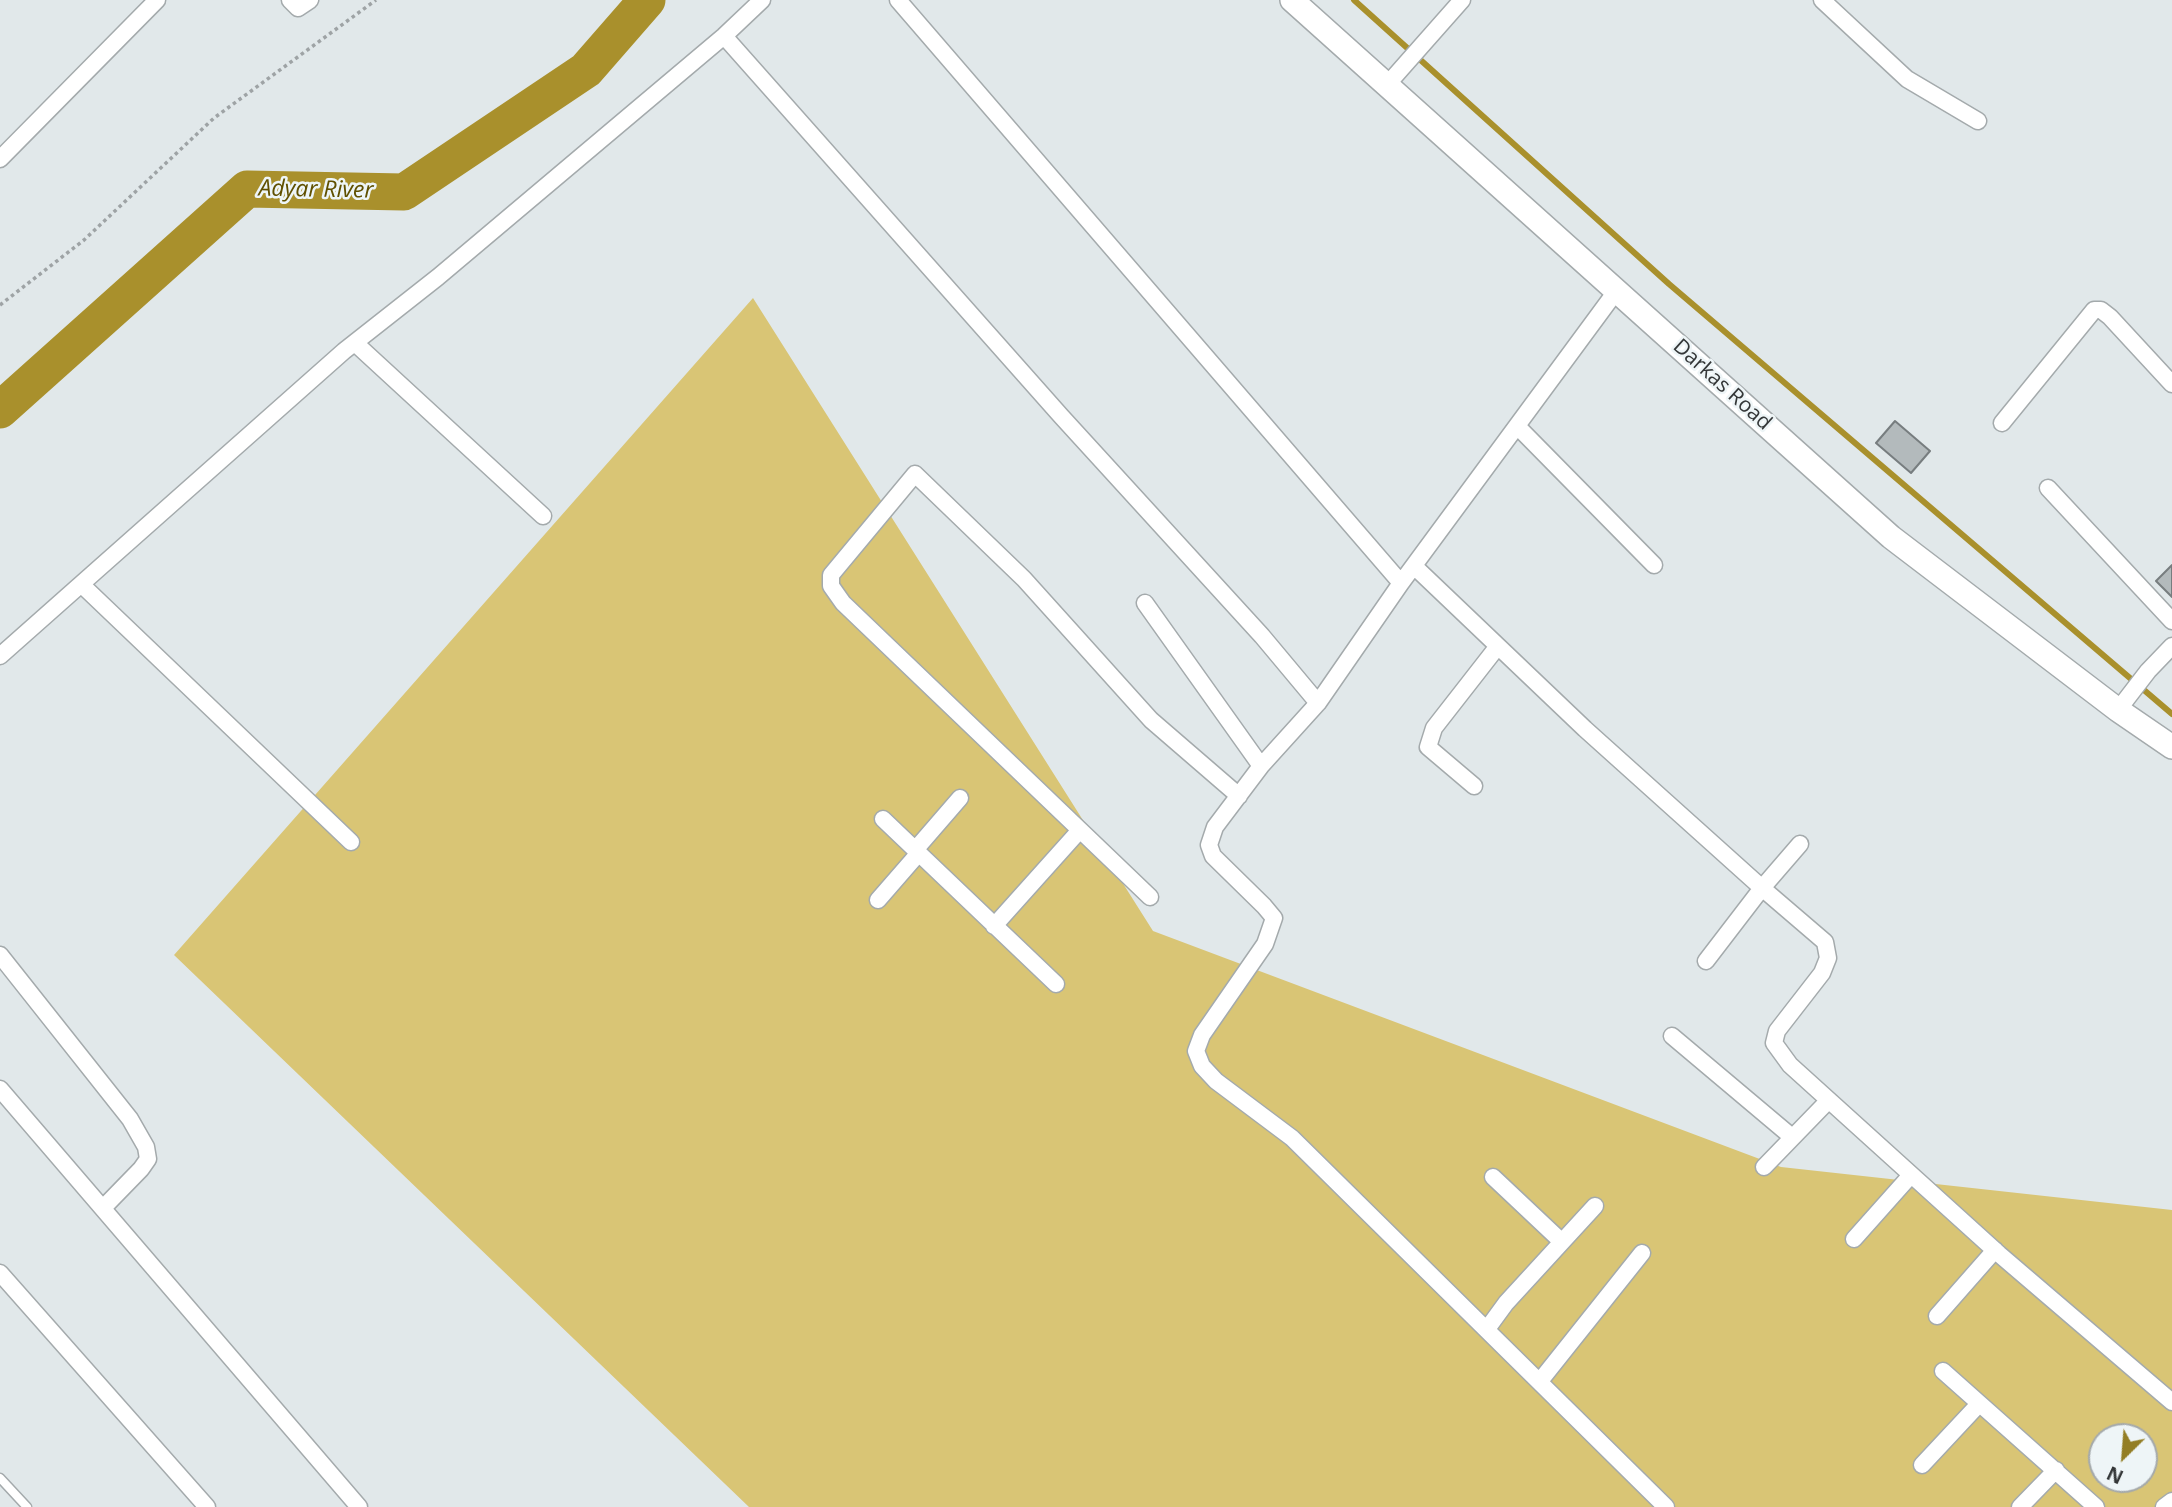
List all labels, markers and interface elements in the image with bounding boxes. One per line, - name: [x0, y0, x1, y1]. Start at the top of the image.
- water label: Adyar River: [258, 175, 374, 205]
- street label: Darkas Road: [1668, 334, 1776, 436]
- north arrow: [2088, 1423, 2158, 1493]
- text: N: [2102, 1460, 2127, 1490]

